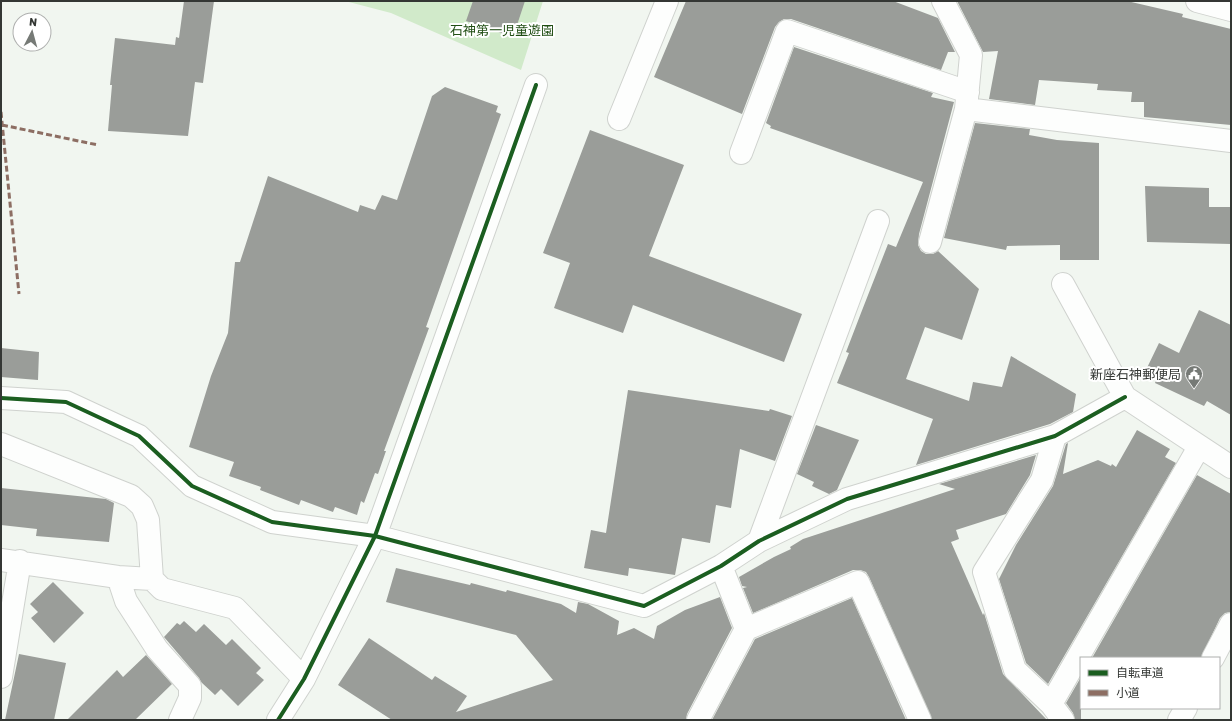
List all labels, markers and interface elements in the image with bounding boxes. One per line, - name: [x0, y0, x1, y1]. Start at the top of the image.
- north arrow: [12, 12, 52, 52]
- text: N: [28, 16, 38, 29]
- park label: 石神第一児童遊園: [450, 23, 554, 38]
- public building icon: 新座石神郵便局: [1184, 364, 1204, 389]
- place label: 新座石神郵便局: [1090, 367, 1181, 382]
- legend: [1080, 657, 1220, 709]
- text: 自転車道: [1116, 666, 1164, 680]
- text: 小道: [1116, 686, 1140, 700]

